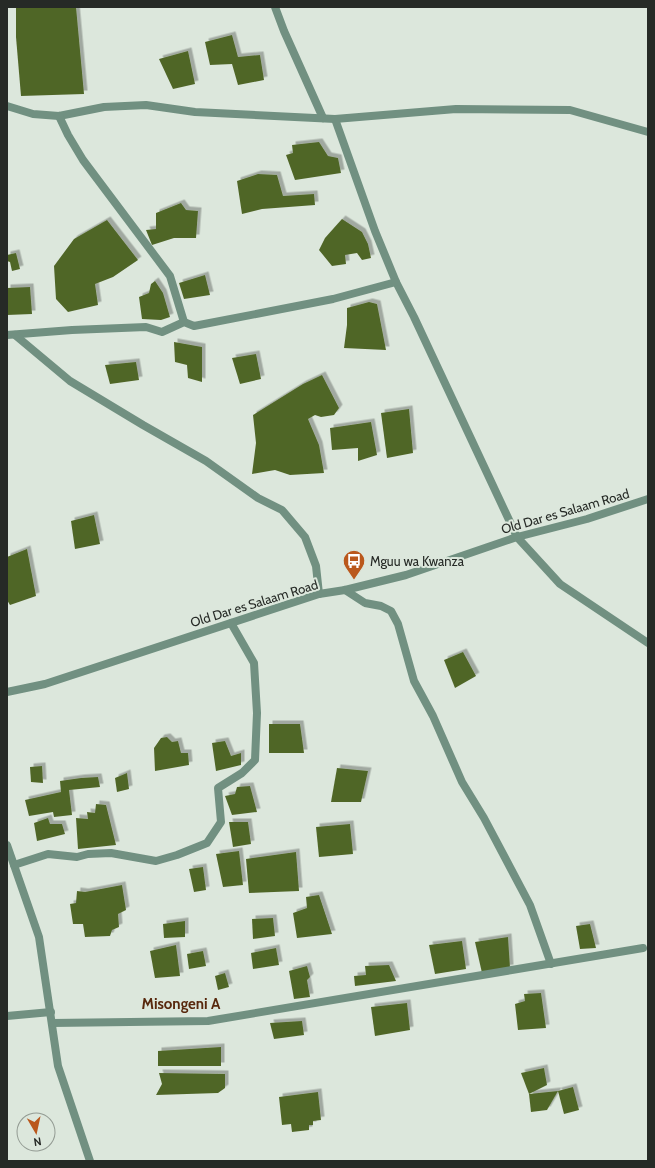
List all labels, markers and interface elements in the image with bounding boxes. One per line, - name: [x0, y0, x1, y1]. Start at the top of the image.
- street label: Old Dar es Salaam Road: [499, 485, 631, 537]
- bus stop icon: Mguu wa Kwanza: [341, 548, 367, 581]
- place label: Mguu wa Kwanza: [370, 553, 465, 569]
- street label: Old Dar es Salaam Road: [188, 576, 320, 630]
- district label: Misongeni A: [142, 995, 221, 1013]
- north arrow: [16, 1112, 56, 1152]
- text: N: [33, 1134, 43, 1149]

